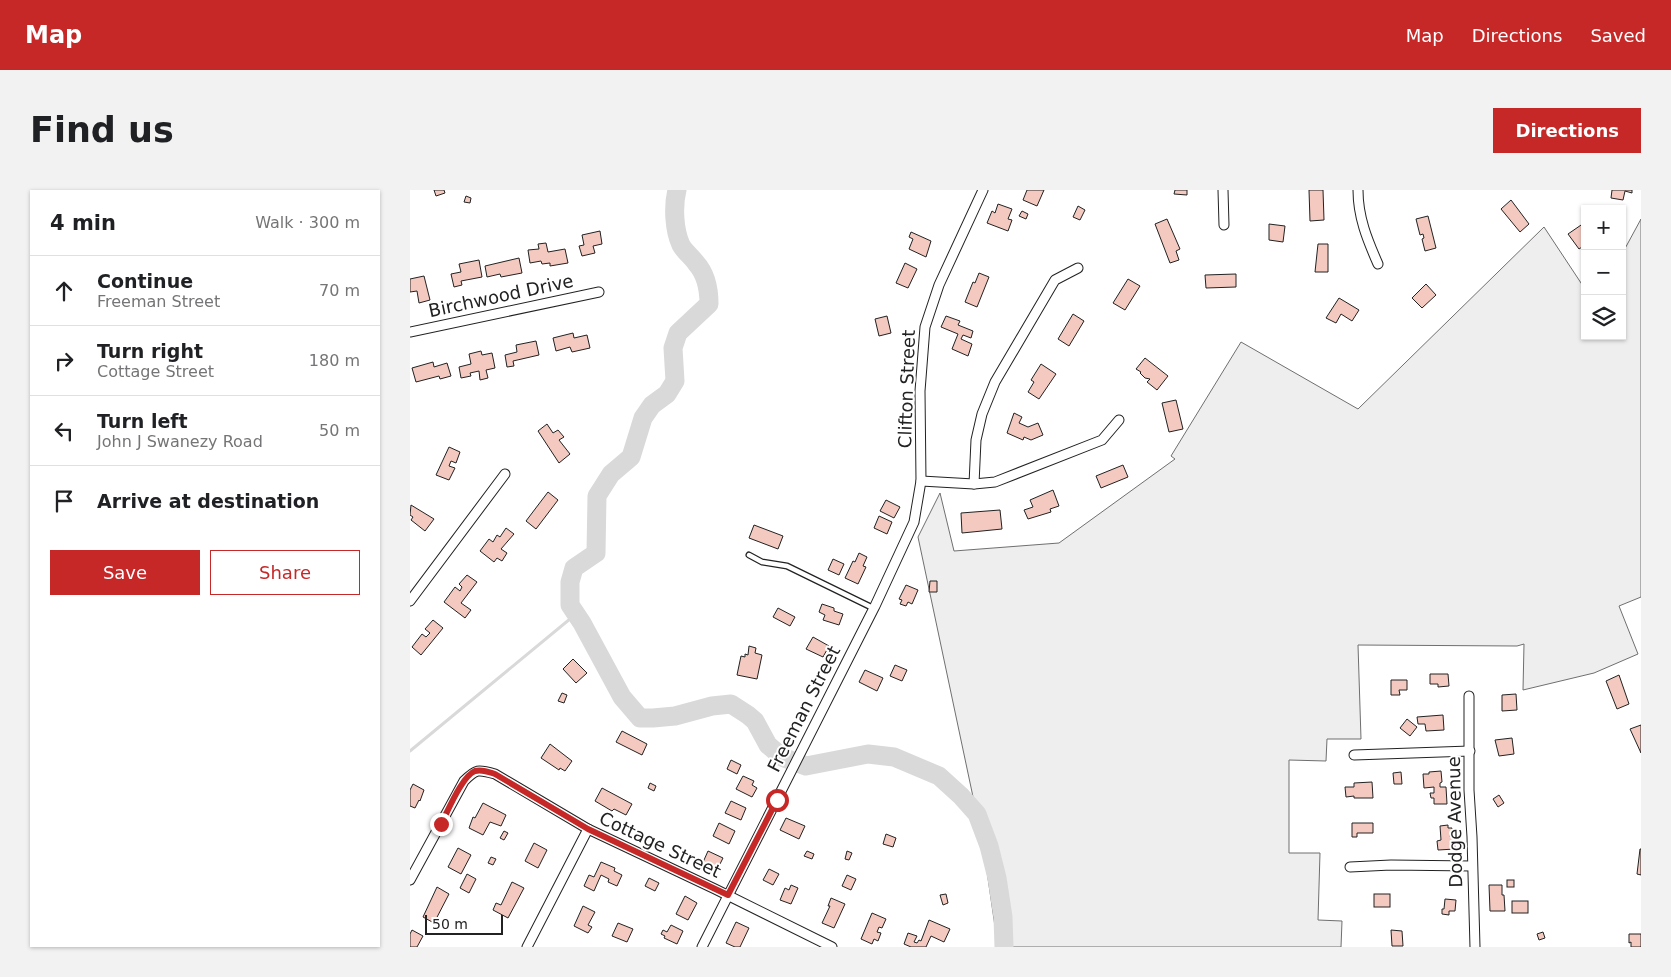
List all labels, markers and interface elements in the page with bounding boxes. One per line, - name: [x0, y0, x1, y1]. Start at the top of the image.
- text: Map: [25, 21, 82, 49]
- text: Map: [1406, 25, 1444, 46]
- text: Directions: [1472, 25, 1562, 46]
- text: Saved: [1590, 25, 1646, 46]
- button: Directions: [1493, 108, 1641, 153]
- text: Find us: [30, 110, 174, 150]
- map controls: [1581, 205, 1626, 340]
- button: +: [1581, 205, 1626, 250]
- text: 4 min: [50, 211, 116, 235]
- text: Walk · 300 m: [255, 213, 360, 232]
- button: −: [1581, 250, 1626, 295]
- text: Continue: [97, 270, 193, 292]
- street label: Birchwood Drive: [427, 270, 575, 321]
- icon: ahead: [50, 277, 78, 305]
- text: 70 m: [319, 281, 360, 300]
- text: Freeman Street: [97, 292, 220, 311]
- button: layers: [1581, 295, 1626, 340]
- street label: Clifton Street: [894, 329, 919, 449]
- text: Turn right: [97, 340, 203, 362]
- icon: right: [50, 347, 78, 375]
- text: 180 m: [309, 351, 360, 370]
- text: Cottage Street: [97, 362, 214, 381]
- text: Turn left: [97, 410, 188, 432]
- icon: left: [50, 417, 78, 445]
- text: 50 m: [319, 421, 360, 440]
- text: John J Swanezy Road: [97, 432, 263, 451]
- icon: arrive: [50, 487, 78, 515]
- text: Arrive at destination: [97, 490, 319, 512]
- button: Save: [50, 550, 200, 595]
- button: Share: [210, 550, 360, 595]
- street label: Freeman Street: [763, 642, 844, 775]
- street label: Dodge Avenue: [1443, 756, 1466, 888]
- route start: [766, 789, 789, 812]
- street label: Cottage Street: [596, 807, 724, 882]
- route end: [430, 813, 453, 836]
- scale bar: [425, 912, 502, 935]
- text: 50 m: [432, 916, 468, 932]

